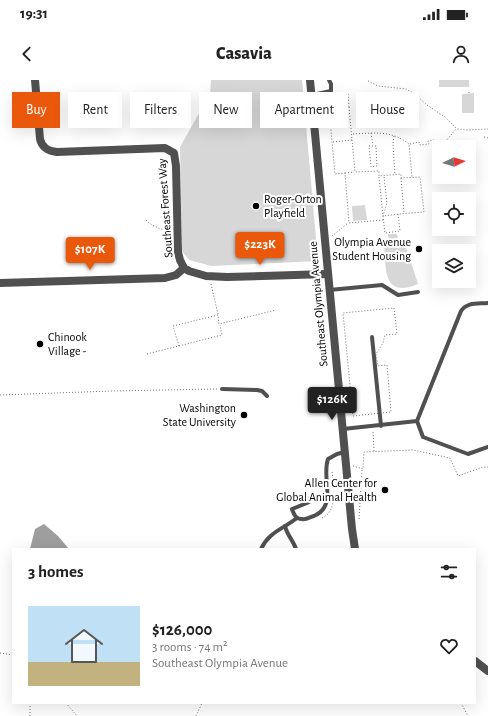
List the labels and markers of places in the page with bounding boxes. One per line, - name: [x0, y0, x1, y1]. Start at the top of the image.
- place label: Roger-Orton Playfield: [264, 193, 322, 220]
- marker: Roger-Orton Playfield: [251, 201, 261, 211]
- pin: $223K: [232, 232, 288, 266]
- place label: Olympia Avenue Student Housing: [332, 236, 411, 262]
- pin: $107K: [62, 237, 118, 271]
- marker: Olympia Avenue Student Housing: [414, 244, 424, 254]
- place label: Chinook Village -: [48, 331, 87, 357]
- marker: Chinook Village -: [35, 339, 45, 349]
- pin: $126K: [304, 387, 360, 421]
- place label: Washington State University: [163, 402, 236, 429]
- marker: Washington State University: [239, 410, 249, 420]
- place label: Allen Center for Global Animal Health: [276, 477, 377, 503]
- marker: Allen Center for Global Animal Health: [380, 485, 390, 495]

